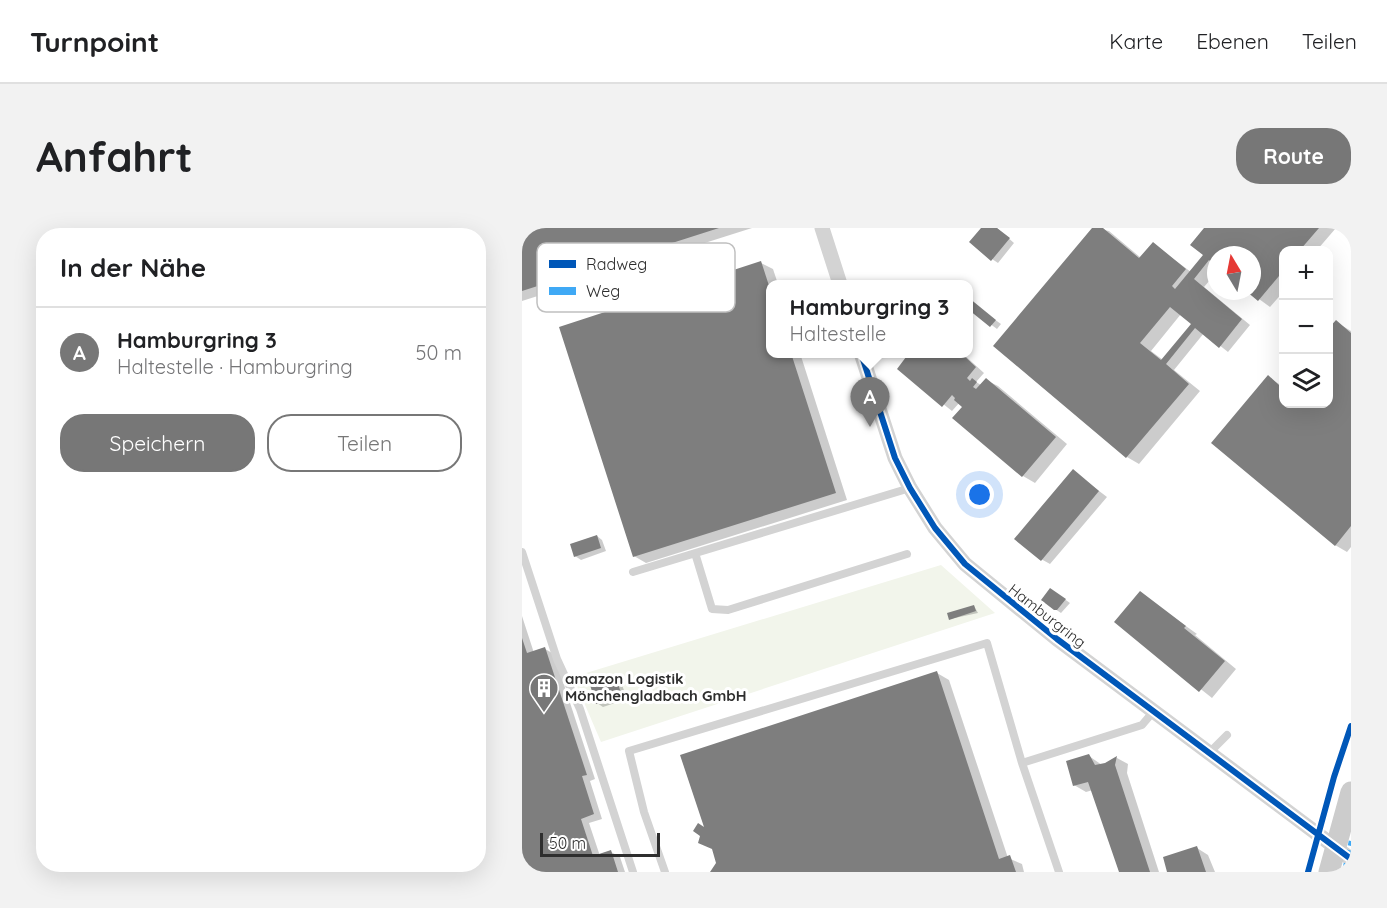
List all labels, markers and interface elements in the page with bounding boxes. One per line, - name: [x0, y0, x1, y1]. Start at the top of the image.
- text: Turnpoint: [30, 24, 159, 59]
- text: Karte: [1109, 28, 1163, 54]
- text: Ebenen: [1196, 28, 1269, 54]
- text: Teilen: [1302, 28, 1357, 54]
- button: Route: [1236, 128, 1351, 184]
- text: Anfahrt: [36, 130, 193, 183]
- legend: [537, 243, 735, 312]
- north arrow: [1207, 246, 1261, 300]
- map controls: [1279, 246, 1333, 408]
- button: +: [1279, 246, 1333, 300]
- text: In der Nähe: [60, 251, 206, 284]
- text: Radweg: [586, 254, 647, 274]
- popup: [766, 280, 973, 358]
- text: Weg: [586, 281, 620, 301]
- text: Hamburgring 3: [790, 293, 949, 321]
- button: −: [1279, 300, 1333, 354]
- text: Haltestelle: [790, 321, 886, 346]
- text: Hamburgring 3: [117, 326, 277, 354]
- text: A: [73, 340, 86, 365]
- text: 50 m: [416, 340, 462, 365]
- text: Haltestelle · Hamburgring: [117, 354, 353, 379]
- button: layers: [1279, 354, 1333, 408]
- pin: A: [850, 378, 890, 427]
- button: Speichern: [60, 414, 255, 472]
- button: Teilen: [267, 414, 462, 472]
- your location: [965, 480, 994, 509]
- street label: Hamburgring: [1005, 579, 1090, 652]
- place label: amazon Logistik Mönchengladbach GmbH: [565, 669, 747, 705]
- building icon: amazon Logistik Mönchengladbach GmbH: [528, 672, 560, 714]
- scale bar: [540, 830, 660, 858]
- text: 50 m: [549, 833, 586, 853]

